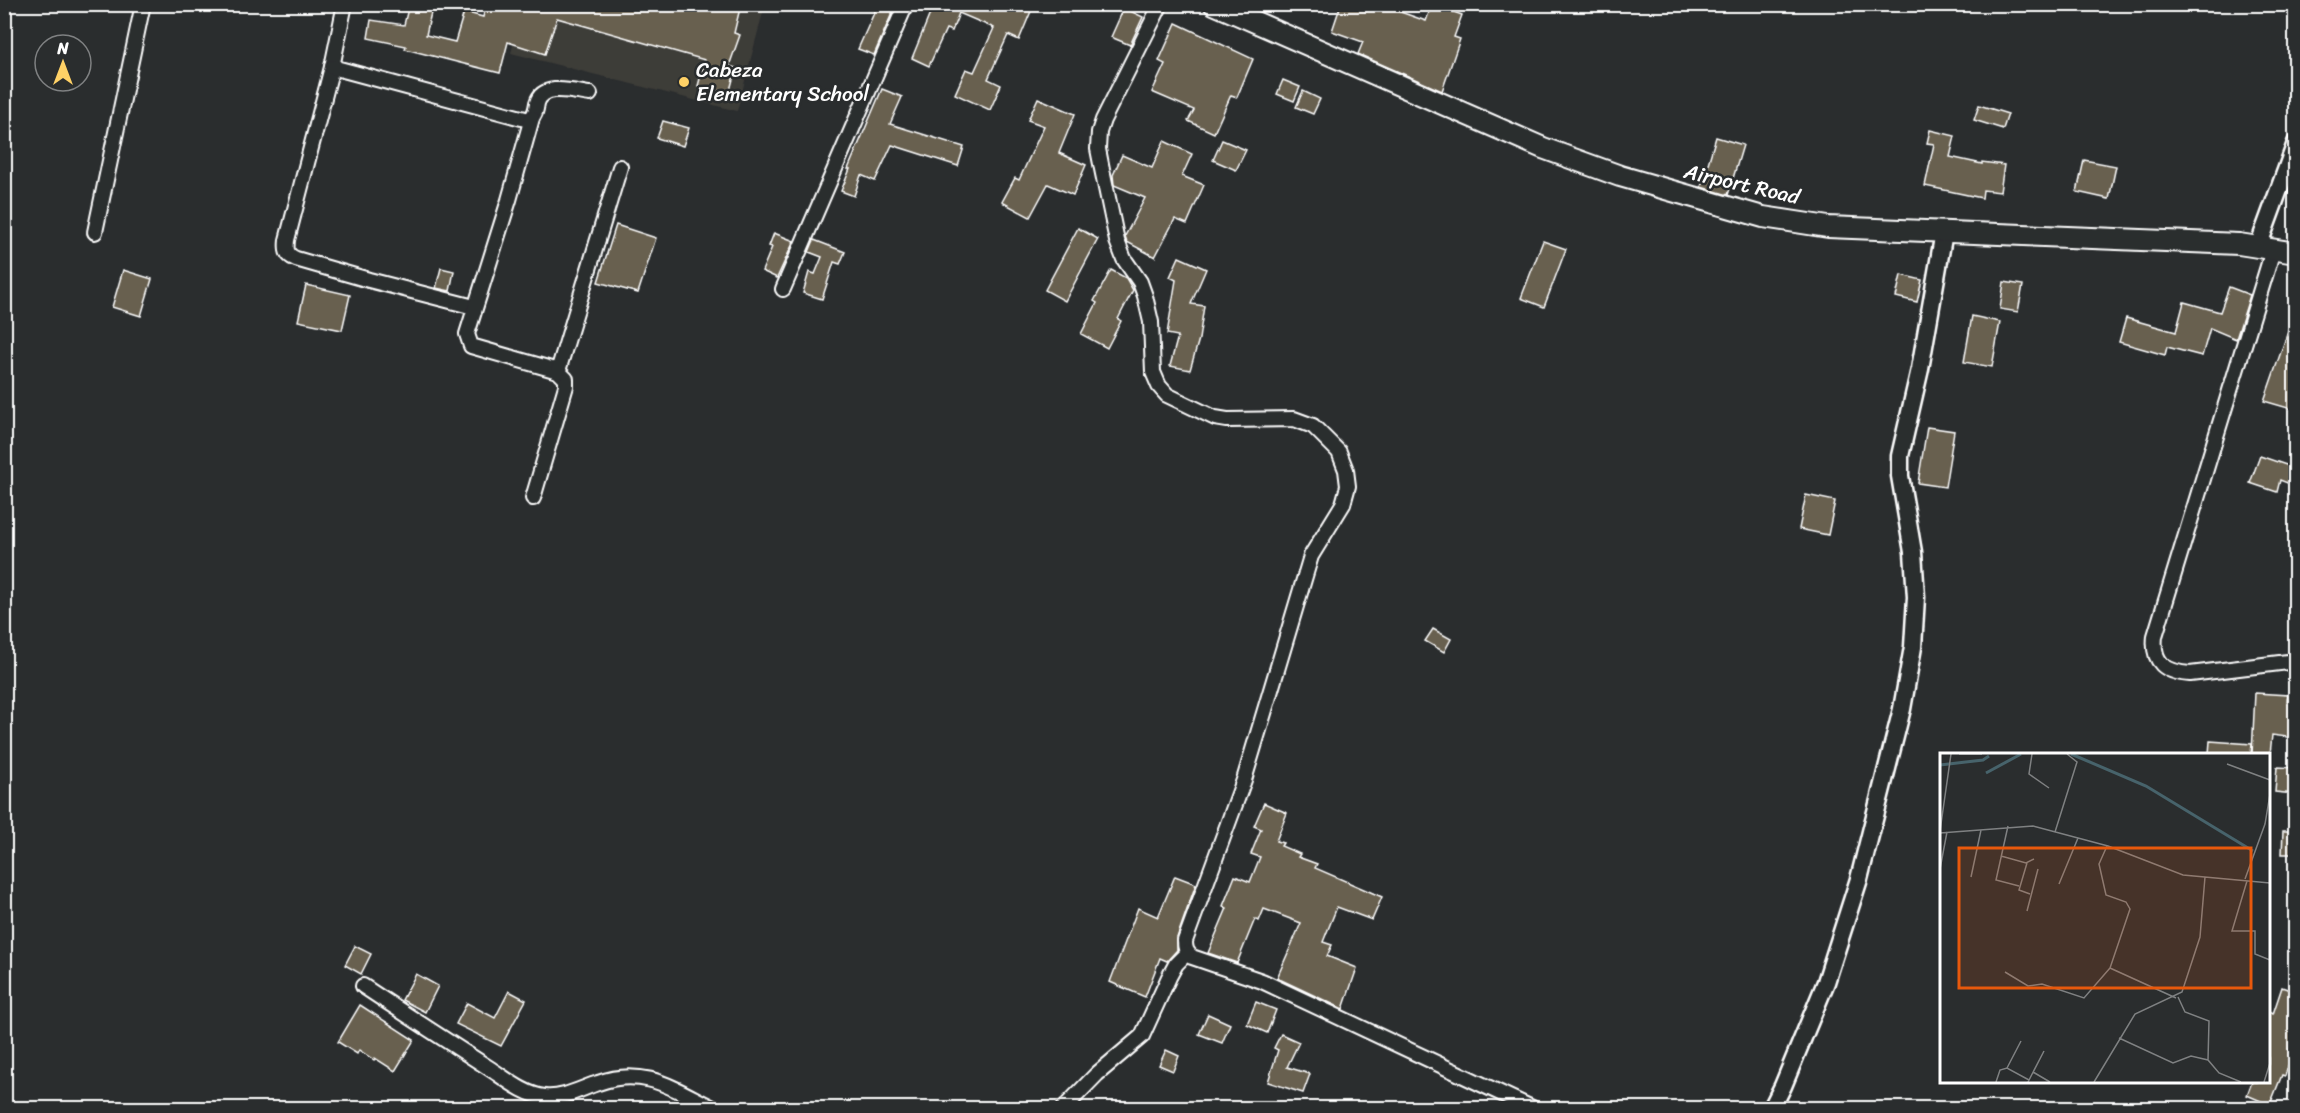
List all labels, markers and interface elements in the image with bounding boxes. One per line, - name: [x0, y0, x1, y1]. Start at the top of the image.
- north arrow: [33, 33, 93, 93]
- text: N: [56, 34, 69, 63]
- place label: Cabeza Elementary School: [696, 51, 870, 113]
- marker: Cabeza Elementary School: [677, 75, 691, 89]
- street label: Airport Road: [1679, 152, 1806, 216]
- inset map: [1940, 753, 2270, 1083]

